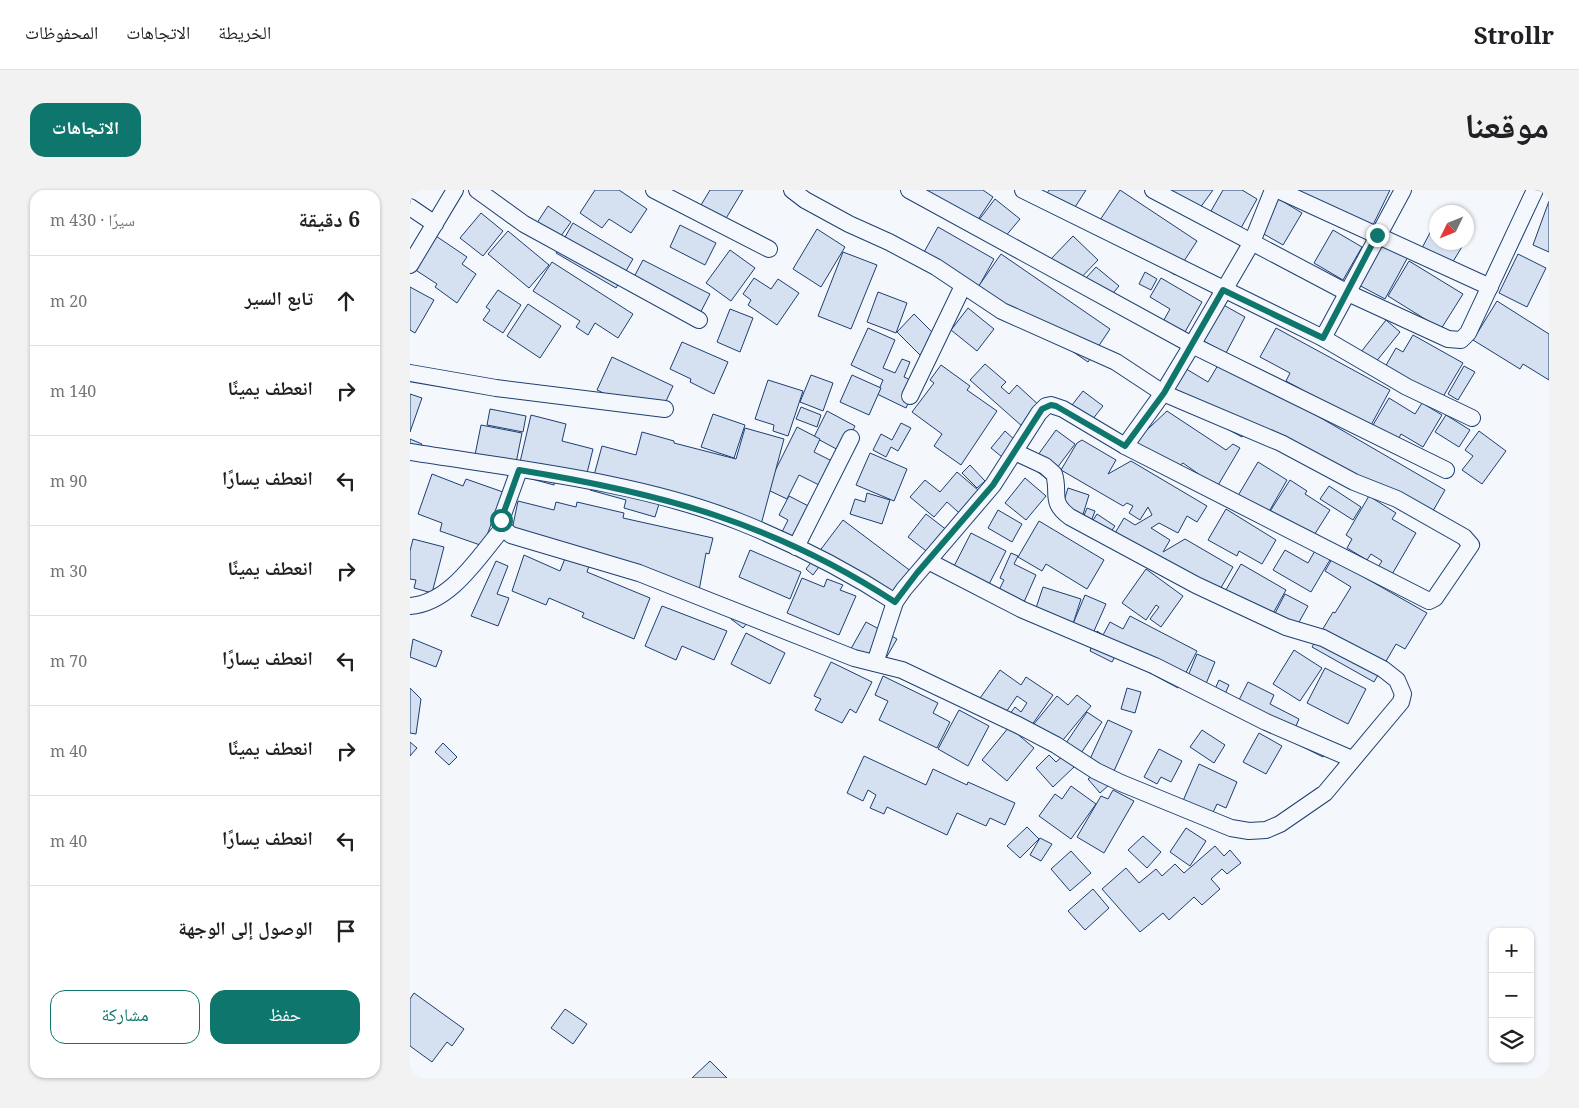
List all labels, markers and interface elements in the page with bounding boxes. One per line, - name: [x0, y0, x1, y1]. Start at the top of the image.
- text: Strollr: [1474, 18, 1554, 51]
- text: المحفوظات: [25, 20, 98, 44]
- text: الاتجاهات: [126, 20, 190, 44]
- text: الخريطة: [218, 20, 271, 44]
- text: موقعنا: [1464, 101, 1549, 148]
- button: الاتجاهات: [30, 103, 141, 157]
- text: 6 دقيقة: [299, 205, 360, 233]
- north arrow: [1429, 205, 1474, 250]
- text: سيرًا · 430 m: [50, 209, 135, 231]
- route end: [1366, 224, 1389, 247]
- text: تابع السير: [245, 285, 313, 311]
- icon: ahead: [332, 287, 360, 315]
- text: 20 m: [50, 290, 87, 312]
- text: انعطف يمينًا: [227, 375, 313, 401]
- icon: right: [332, 377, 360, 405]
- text: 140 m: [50, 380, 96, 402]
- text: انعطف يسارًا: [222, 465, 313, 491]
- icon: left: [332, 467, 360, 495]
- text: 90 m: [50, 470, 87, 492]
- route start: [490, 509, 513, 532]
- text: انعطف يمينًا: [227, 555, 313, 581]
- icon: right: [332, 557, 360, 585]
- text: 30 m: [50, 560, 87, 582]
- text: انعطف يسارًا: [222, 645, 313, 671]
- icon: left: [332, 647, 360, 675]
- text: 70 m: [50, 650, 87, 672]
- text: انعطف يمينًا: [227, 735, 313, 761]
- icon: right: [332, 737, 360, 765]
- text: 40 m: [50, 740, 87, 762]
- text: انعطف يسارًا: [222, 825, 313, 851]
- icon: left: [332, 827, 360, 855]
- text: 40 m: [50, 830, 87, 852]
- text: الوصول إلى الوجهة: [178, 915, 313, 941]
- icon: arrive: [332, 917, 360, 945]
- map controls: [1489, 928, 1534, 1063]
- button: +: [1489, 928, 1534, 973]
- button: −: [1489, 973, 1534, 1018]
- button: مشاركة: [50, 990, 200, 1044]
- button: حفظ: [210, 990, 360, 1044]
- button: layers: [1489, 1018, 1534, 1063]

